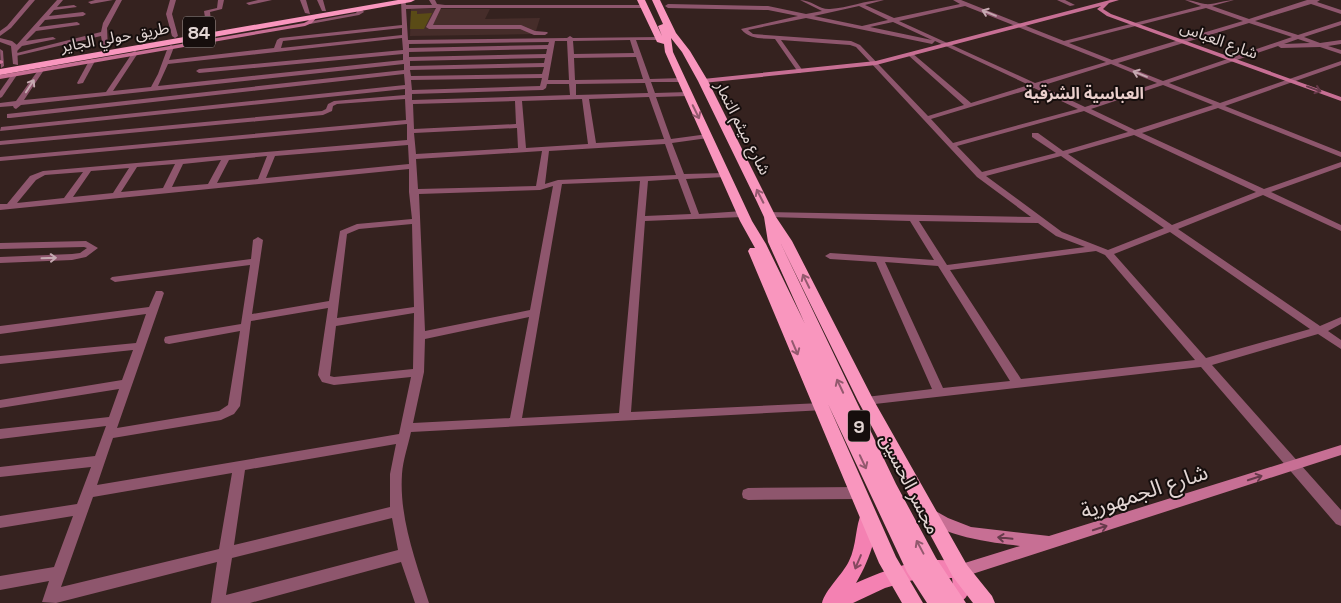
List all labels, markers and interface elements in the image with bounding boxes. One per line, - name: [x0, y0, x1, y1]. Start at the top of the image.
- one-way arrow: [982, 8, 997, 18]
- road number: 84: [183, 16, 215, 48]
- street label: شارع العباس: [1177, 16, 1261, 66]
- street label: طريق حولي الجاير: [58, 17, 171, 59]
- one-way arrow: [1133, 68, 1148, 78]
- street label: شارع ميثم التمار: [708, 77, 776, 179]
- one-way arrow: [25, 79, 36, 93]
- district label: العباسية الشرقية: [1024, 83, 1144, 104]
- one-way arrow: [1306, 85, 1321, 94]
- one-way arrow: [692, 104, 701, 119]
- one-way arrow: [755, 189, 764, 204]
- one-way arrow: [40, 253, 56, 263]
- one-way arrow: [801, 273, 811, 288]
- one-way arrow: [791, 339, 800, 355]
- one-way arrow: [835, 379, 845, 394]
- road number: 9: [848, 411, 870, 442]
- street label: مجسر الحسين: [874, 430, 946, 538]
- one-way arrow: [859, 454, 868, 469]
- street label: شارع الجمهورية: [1077, 457, 1212, 528]
- one-way arrow: [1246, 473, 1262, 482]
- one-way arrow: [1092, 522, 1108, 532]
- one-way arrow: [998, 533, 1014, 542]
- one-way arrow: [915, 540, 924, 555]
- one-way arrow: [852, 554, 862, 569]

